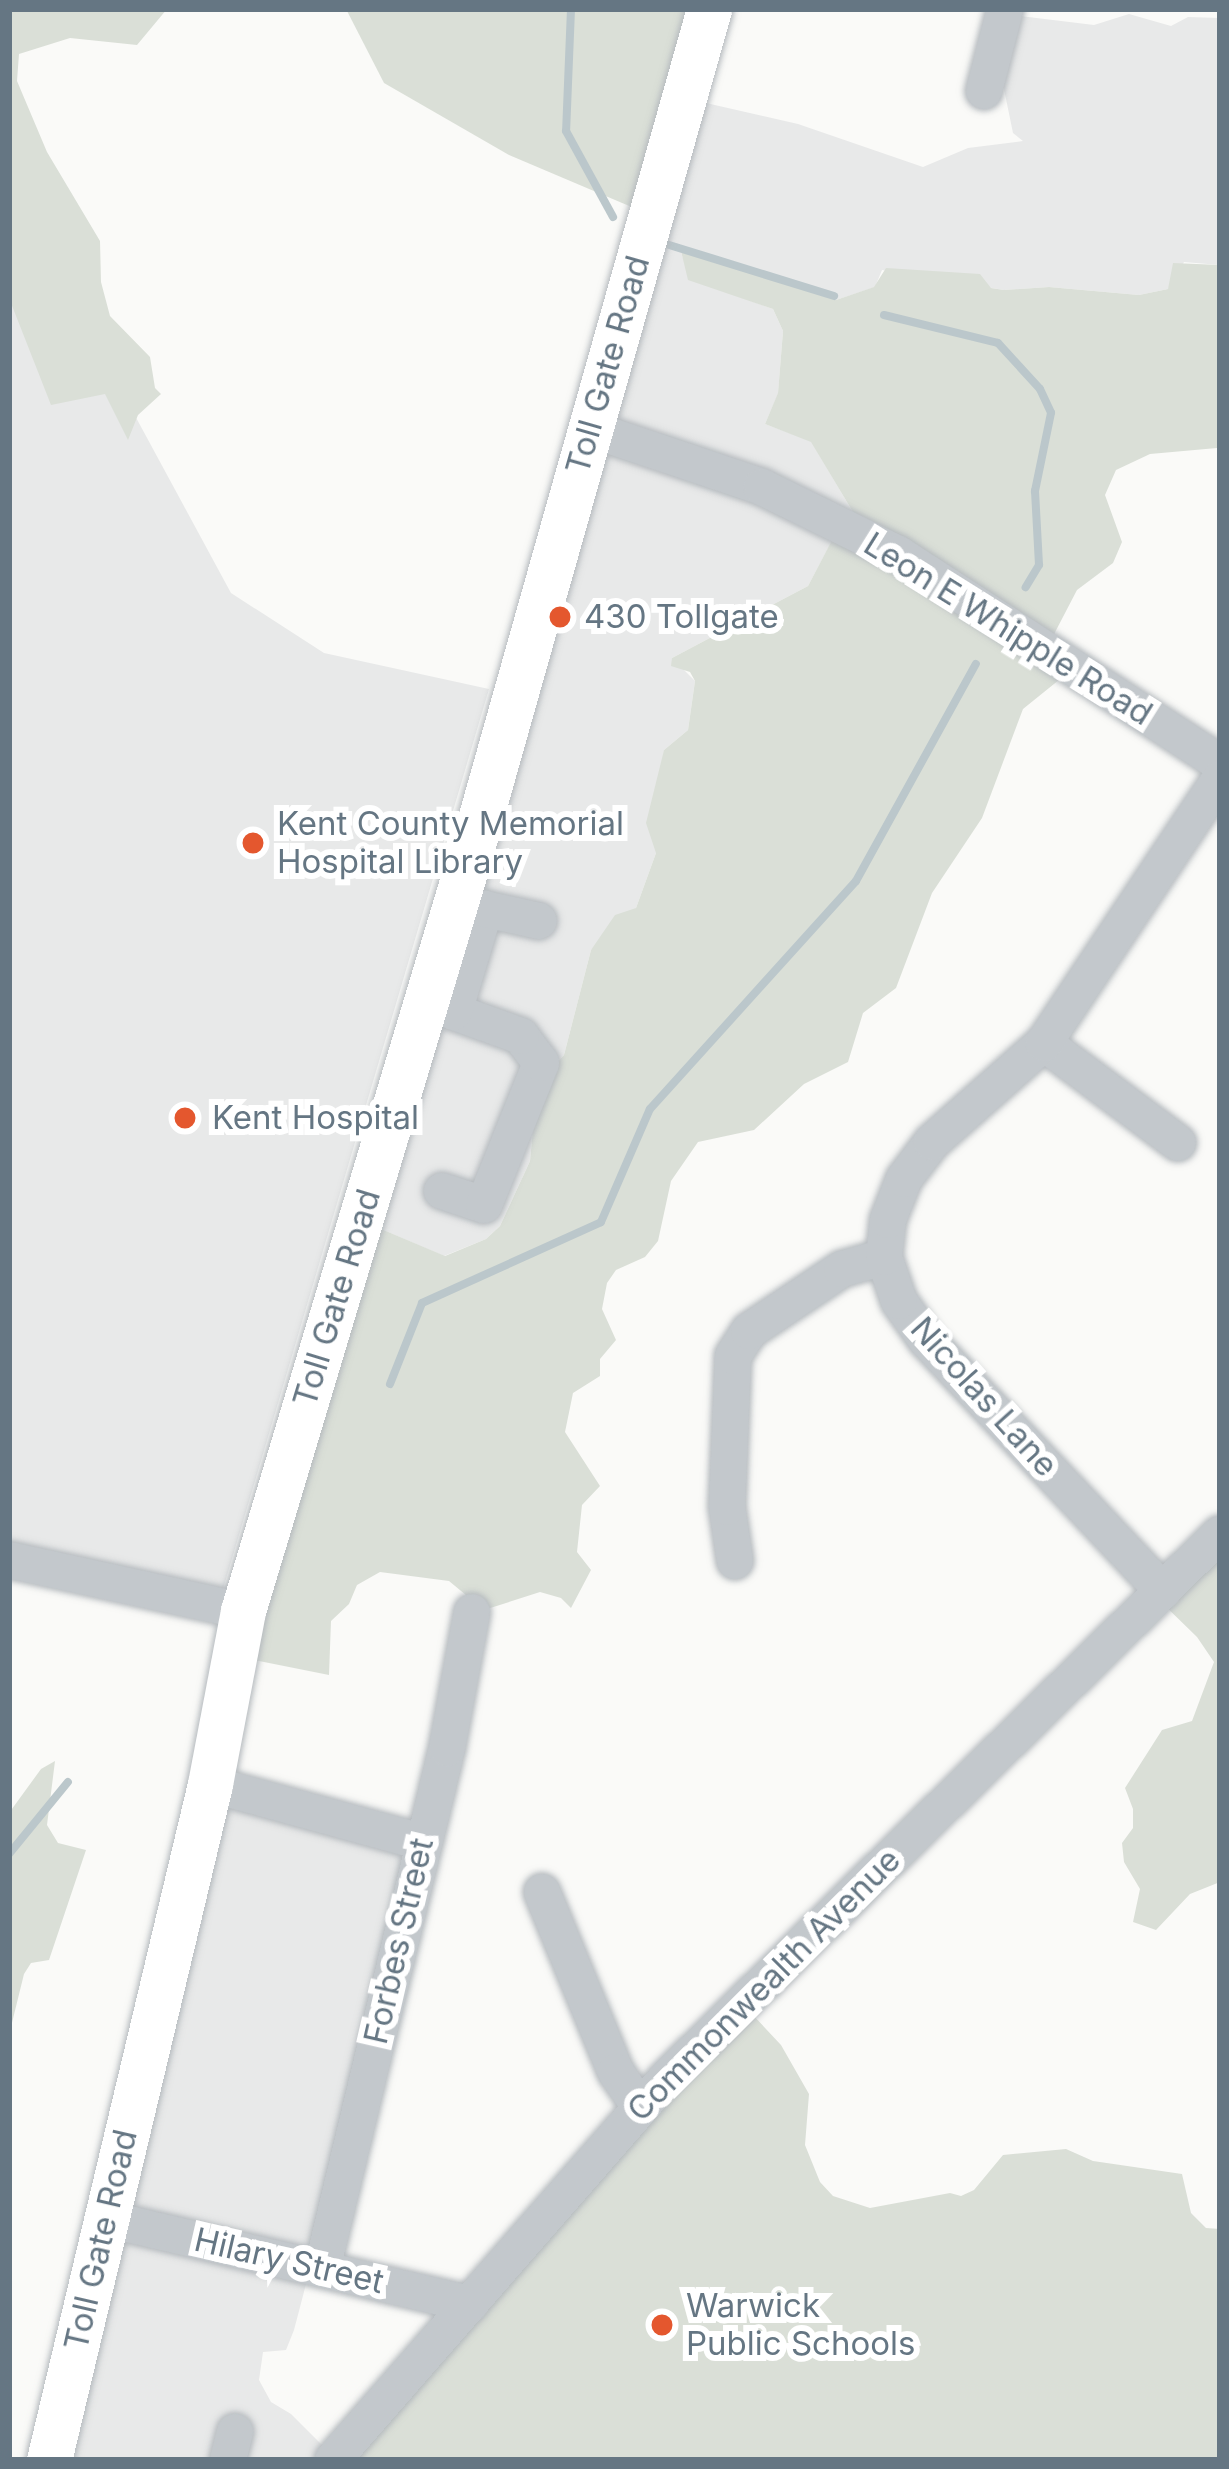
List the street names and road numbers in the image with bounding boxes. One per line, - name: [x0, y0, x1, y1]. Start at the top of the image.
- street label: Toll Gate Road: [558, 251, 658, 479]
- street label: Leon E Whipple Road: [857, 524, 1159, 734]
- street label: Toll Gate Road: [285, 1184, 389, 1412]
- street label: Nicolas Lane: [902, 1309, 1066, 1485]
- street label: Forbes Street: [356, 1834, 442, 2048]
- street label: Commonwealth Avenue: [619, 1840, 909, 2130]
- street label: Toll Gate Road: [56, 2126, 146, 2354]
- street label: Hilary Street: [191, 2220, 387, 2302]

